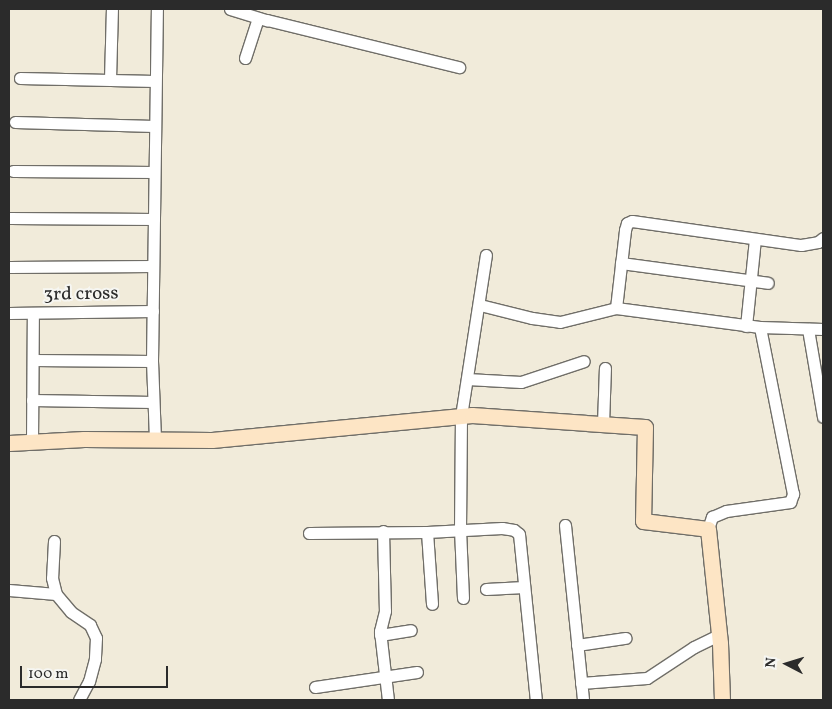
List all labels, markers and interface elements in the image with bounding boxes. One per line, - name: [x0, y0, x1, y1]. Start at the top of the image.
- street label: 3rd cross: [43, 283, 119, 307]
- north arrow: [762, 639, 812, 689]
- scale bar: [22, 656, 170, 688]
- text: N: [762, 657, 781, 669]
- text: 100 m: [28, 664, 68, 685]

